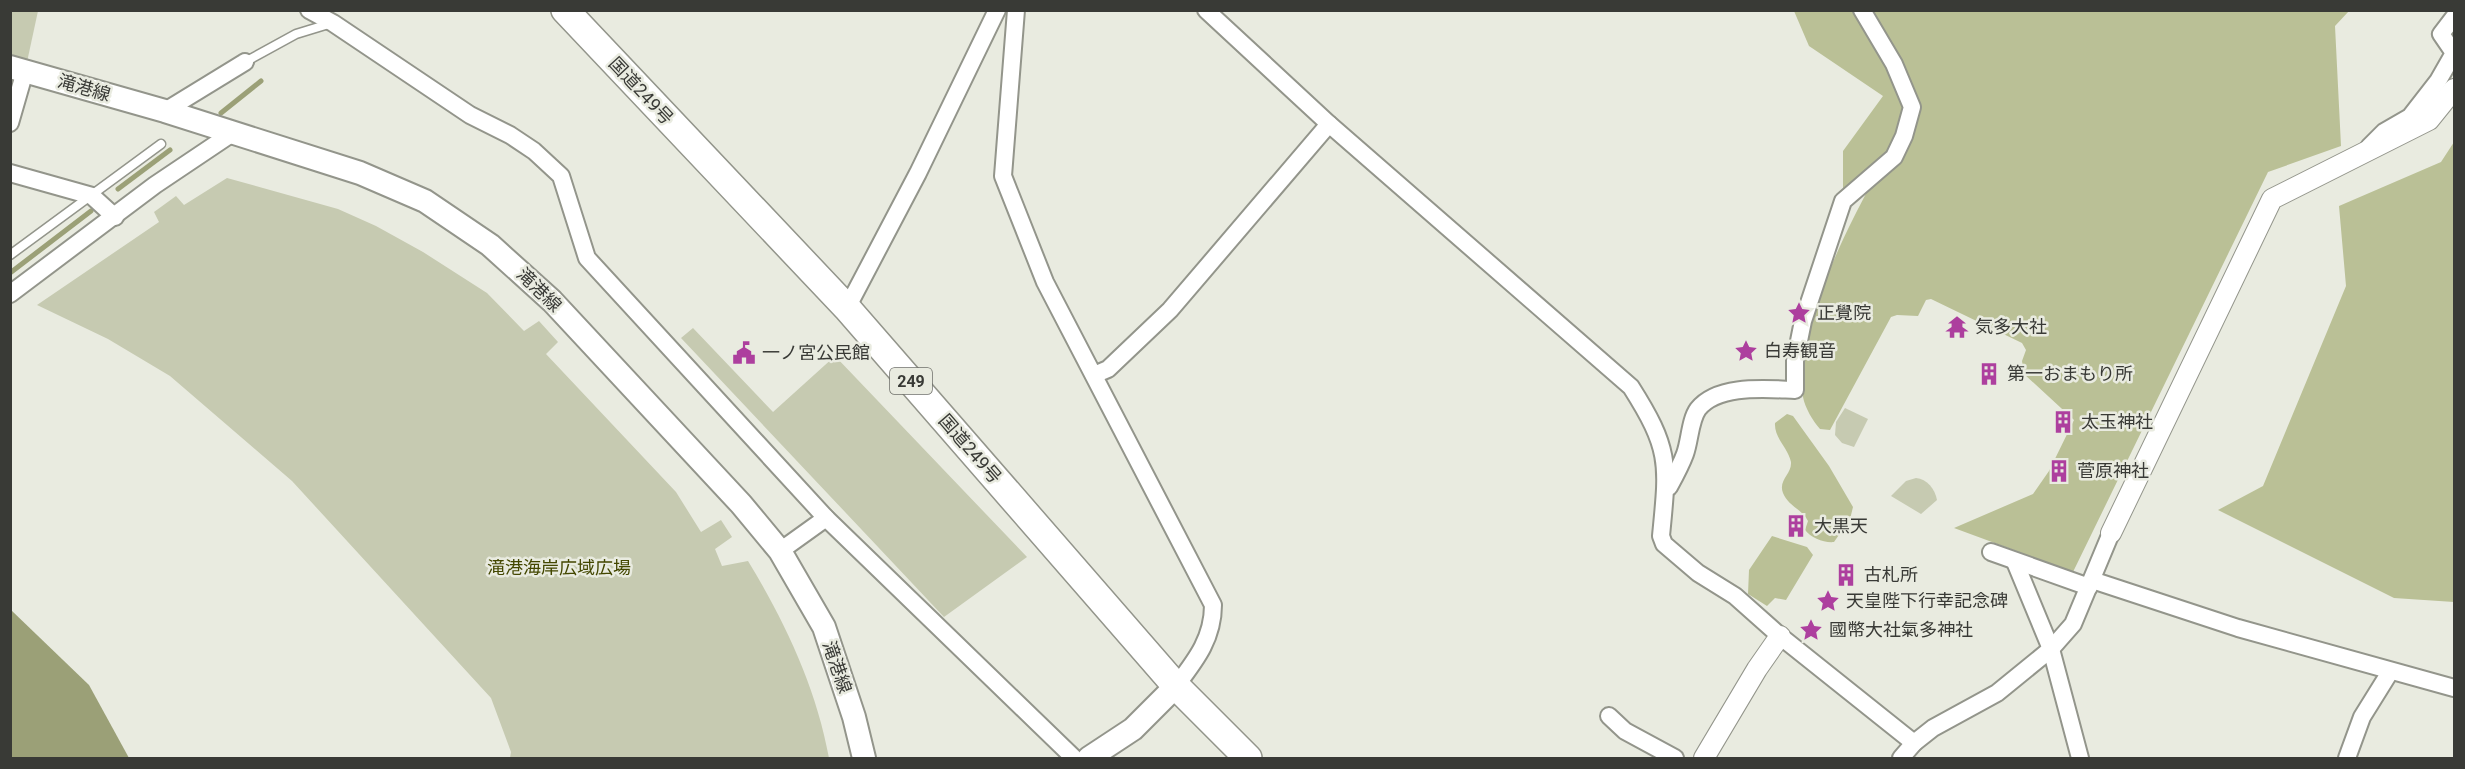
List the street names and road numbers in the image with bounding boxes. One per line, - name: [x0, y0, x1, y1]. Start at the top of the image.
- street label: 国道249号: [605, 53, 678, 129]
- street label: 滝港線: [55, 70, 113, 105]
- street label: 滝港線: [513, 263, 566, 316]
- road number: 249: [890, 368, 932, 394]
- street label: 国道249号: [935, 410, 1006, 487]
- street label: 滝港線: [819, 638, 856, 696]

